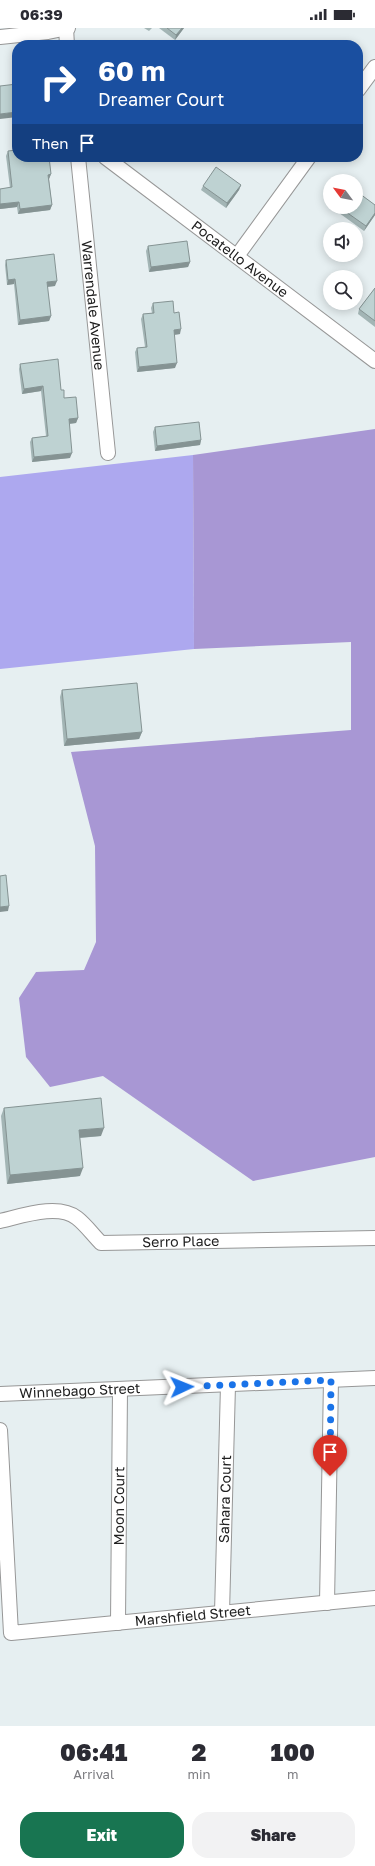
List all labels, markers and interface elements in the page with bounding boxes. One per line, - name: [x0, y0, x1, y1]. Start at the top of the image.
- text: 06:39: [20, 5, 63, 23]
- text: 60 m: [98, 54, 165, 87]
- icon: right: [32, 56, 84, 108]
- text: Dreamer Court: [98, 88, 224, 110]
- icon: arrive: [76, 132, 98, 154]
- text: Then: [32, 134, 68, 152]
- north arrow: [323, 174, 363, 214]
- map controls: [323, 174, 363, 310]
- street label: Pocatello Avenue: [188, 216, 292, 300]
- button: sound: [323, 222, 363, 262]
- street label: Warrendale Avenue: [78, 239, 109, 371]
- button: search: [323, 270, 363, 310]
- street label: Serro Place: [142, 1232, 220, 1250]
- position arrow: [161, 1366, 203, 1408]
- street label: Winnebago Street: [19, 1379, 141, 1401]
- pin: [313, 1435, 347, 1476]
- icon: arrive: [319, 1441, 341, 1463]
- street label: Sahara Court: [215, 1455, 234, 1543]
- street label: Moon Court: [110, 1467, 127, 1545]
- street label: Marshfield Street: [134, 1601, 252, 1629]
- text: 06:41: [60, 1737, 127, 1766]
- text: 2: [192, 1737, 206, 1766]
- text: 100: [271, 1737, 315, 1766]
- text: Arrival: [73, 1766, 114, 1782]
- text: min: [187, 1766, 210, 1782]
- text: m: [287, 1766, 298, 1782]
- button: Exit: [20, 1812, 184, 1858]
- button: Share: [192, 1812, 355, 1858]

